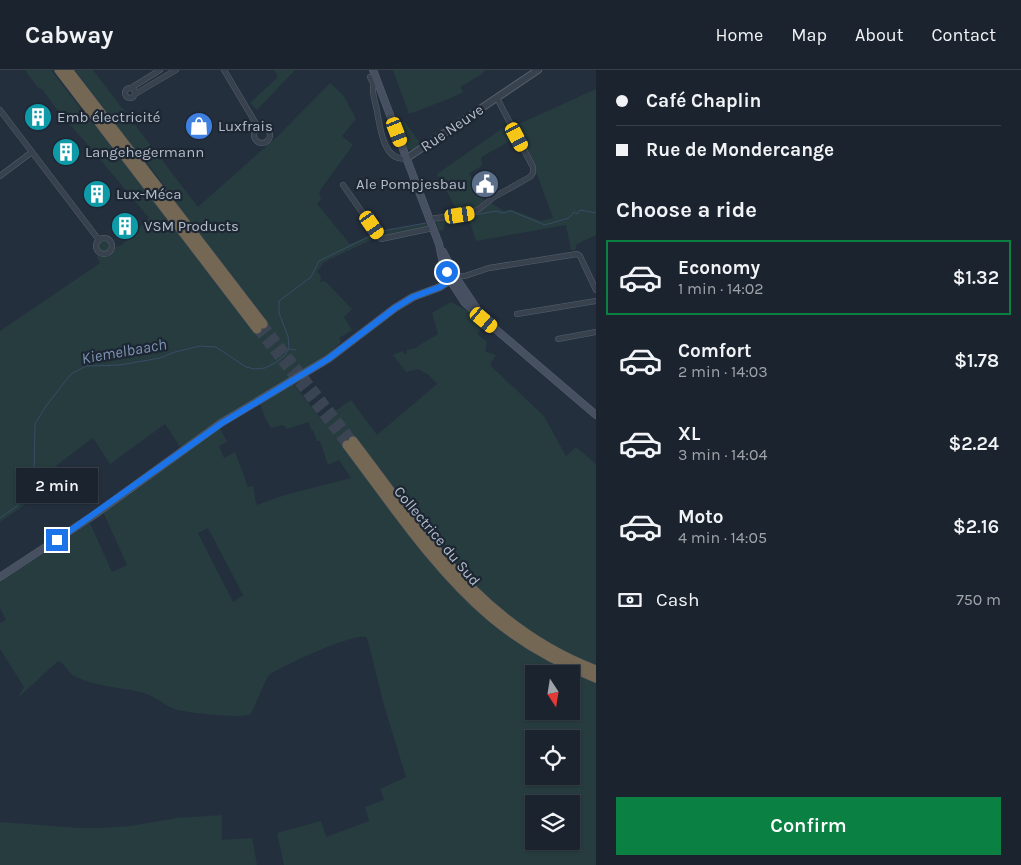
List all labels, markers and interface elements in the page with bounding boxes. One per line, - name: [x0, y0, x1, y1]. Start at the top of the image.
- text: Cabway: [25, 21, 113, 49]
- text: Home: [715, 24, 763, 46]
- text: Map: [791, 24, 827, 46]
- text: About: [855, 24, 904, 46]
- text: Contact: [932, 24, 996, 46]
- text: Café Chaplin: [646, 90, 761, 112]
- street label: Rue Neuve: [417, 100, 487, 156]
- building icon: Emb électricité: [23, 102, 53, 132]
- place label: Emb électricité: [57, 108, 160, 126]
- shop icon: Luxfrais: [184, 111, 214, 141]
- car: [384, 115, 409, 149]
- place label: Luxfrais: [218, 117, 273, 135]
- car: [503, 120, 530, 154]
- building icon: Langehegermann: [51, 137, 81, 167]
- text: Rue de Mondercange: [646, 139, 834, 161]
- place label: Langehegermann: [85, 143, 204, 161]
- public building icon: Ale Pompjesbau: [470, 169, 500, 199]
- place label: Ale Pompjesbau: [356, 175, 466, 193]
- building icon: Lux-Méca: [82, 179, 112, 209]
- place label: Lux-Méca: [116, 185, 181, 203]
- text: Choose a ride: [616, 197, 757, 223]
- car: [444, 205, 475, 225]
- car: [357, 208, 386, 242]
- building icon: VSM Products: [110, 211, 140, 241]
- place label: VSM Products: [144, 217, 239, 235]
- icon: car: [618, 255, 663, 300]
- text: Economy: [678, 257, 760, 279]
- route start: [436, 261, 458, 283]
- text: $1.32: [953, 267, 999, 289]
- text: 1 min · 14:02: [678, 279, 764, 298]
- car: [467, 305, 500, 335]
- water label: Kiemelbaach: [80, 334, 168, 368]
- icon: car: [618, 338, 663, 383]
- text: Comfort: [678, 340, 752, 362]
- text: $1.78: [954, 350, 999, 372]
- text: 2 min · 14:03: [678, 362, 768, 381]
- icon: car: [618, 421, 663, 466]
- text: XL: [678, 423, 700, 445]
- text: $2.24: [948, 433, 999, 455]
- text: 3 min · 14:04: [678, 445, 767, 464]
- callout: 2 min: [16, 468, 98, 502]
- text: 2 min: [35, 476, 79, 495]
- street label: Collectrice du Sud: [390, 483, 484, 589]
- icon: car: [618, 504, 663, 549]
- text: Moto: [678, 506, 724, 528]
- text: $2.16: [953, 516, 999, 538]
- text: 4 min · 14:05: [678, 528, 767, 547]
- route end: [46, 529, 68, 551]
- icon: cash: [616, 586, 644, 614]
- text: Cash: [656, 589, 700, 611]
- text: 750 m: [956, 590, 1001, 609]
- north arrow: [525, 665, 580, 720]
- map controls: [525, 665, 580, 850]
- button: locate: [525, 730, 580, 785]
- button: layers: [525, 795, 580, 850]
- button: Confirm: [616, 797, 1001, 855]

